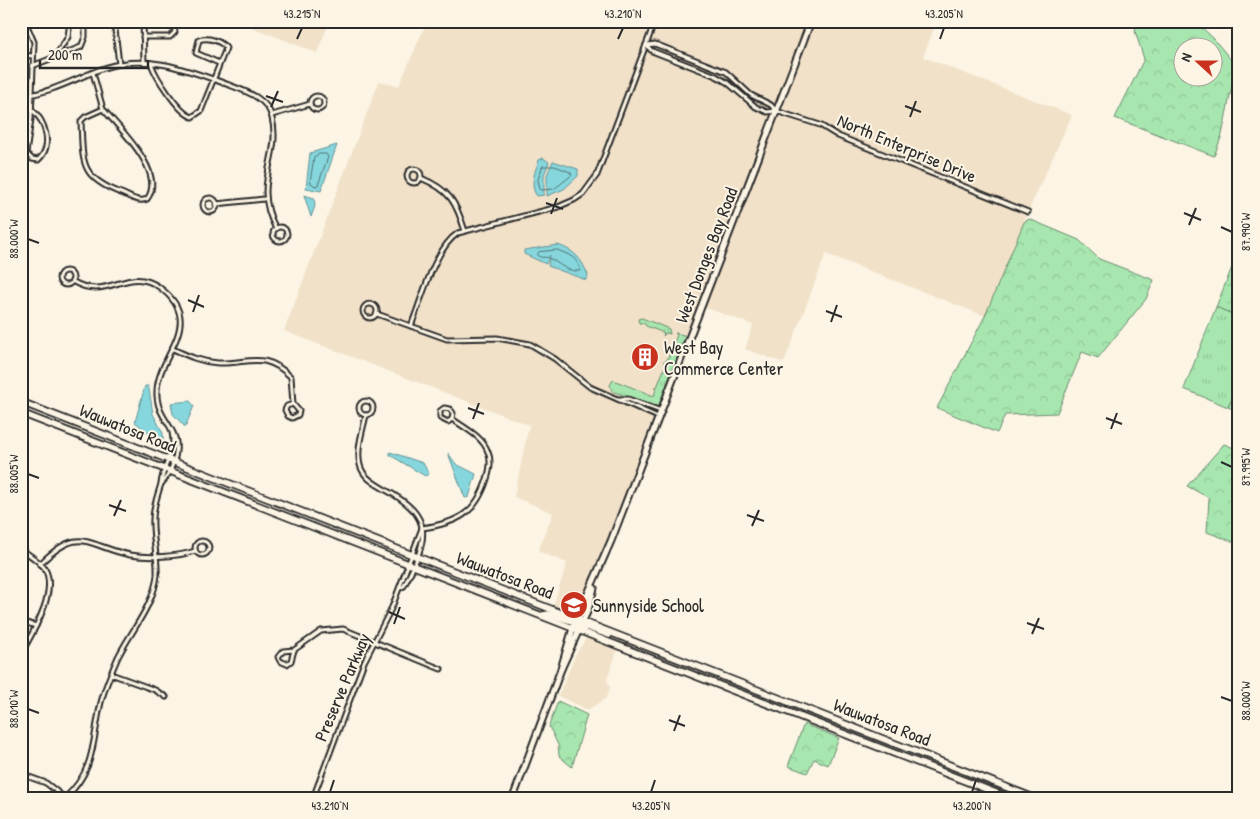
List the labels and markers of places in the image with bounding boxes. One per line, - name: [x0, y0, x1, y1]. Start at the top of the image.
- place label: West Bay Commerce Center: [664, 335, 783, 381]
- building icon: West Bay Commerce Center: [630, 342, 660, 372]
- school or university icon: Sunnyside School: [559, 590, 589, 620]
- place label: Sunnyside School: [593, 593, 704, 618]

